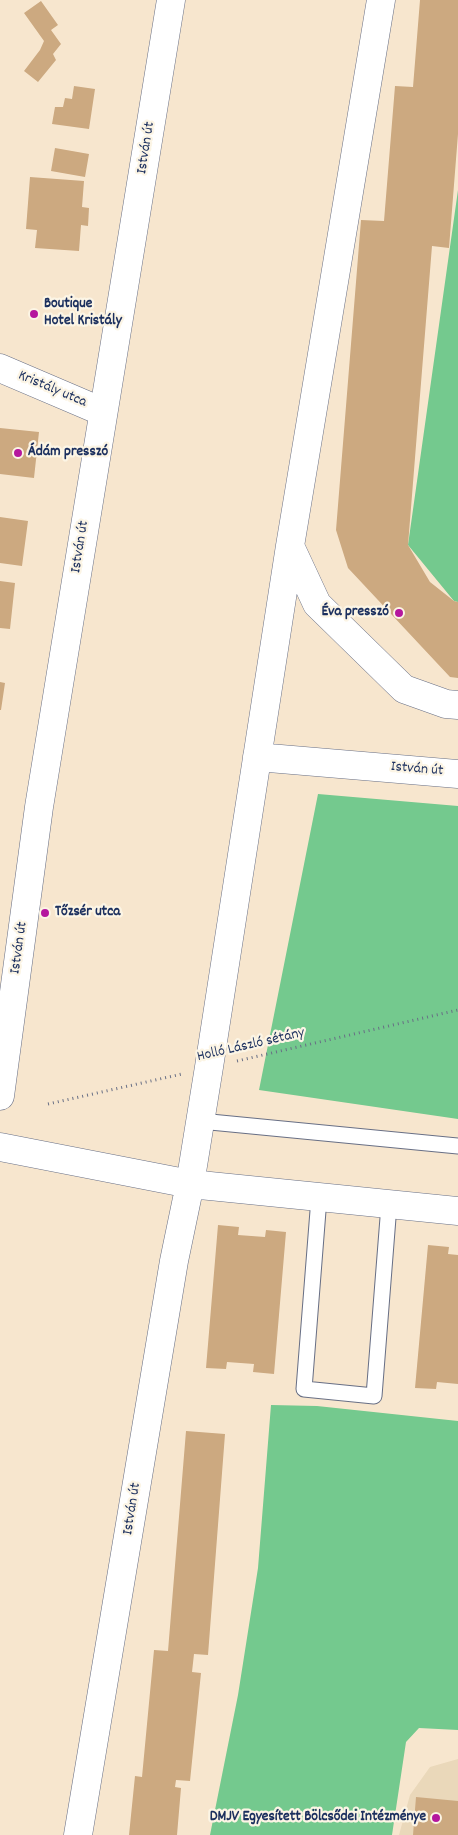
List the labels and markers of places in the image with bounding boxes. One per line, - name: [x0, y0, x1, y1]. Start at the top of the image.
- place label: Boutique Hotel Kristály: [44, 296, 122, 331]
- marker: Boutique Hotel Kristály: [28, 308, 40, 320]
- place label: Ádám presszó: [28, 444, 108, 462]
- marker: Ádám presszó: [12, 447, 24, 459]
- place label: Éva presszó: [321, 604, 389, 622]
- marker: Éva presszó: [393, 607, 405, 619]
- place label: Tőzsér utca: [55, 904, 120, 922]
- marker: Tőzsér utca: [39, 907, 51, 919]
- place label: DMJV Egyesített Bölcsődei Intézménye: [210, 1809, 426, 1827]
- marker: DMJV Egyesített Bölcsődei Intézménye: [430, 1812, 442, 1824]

